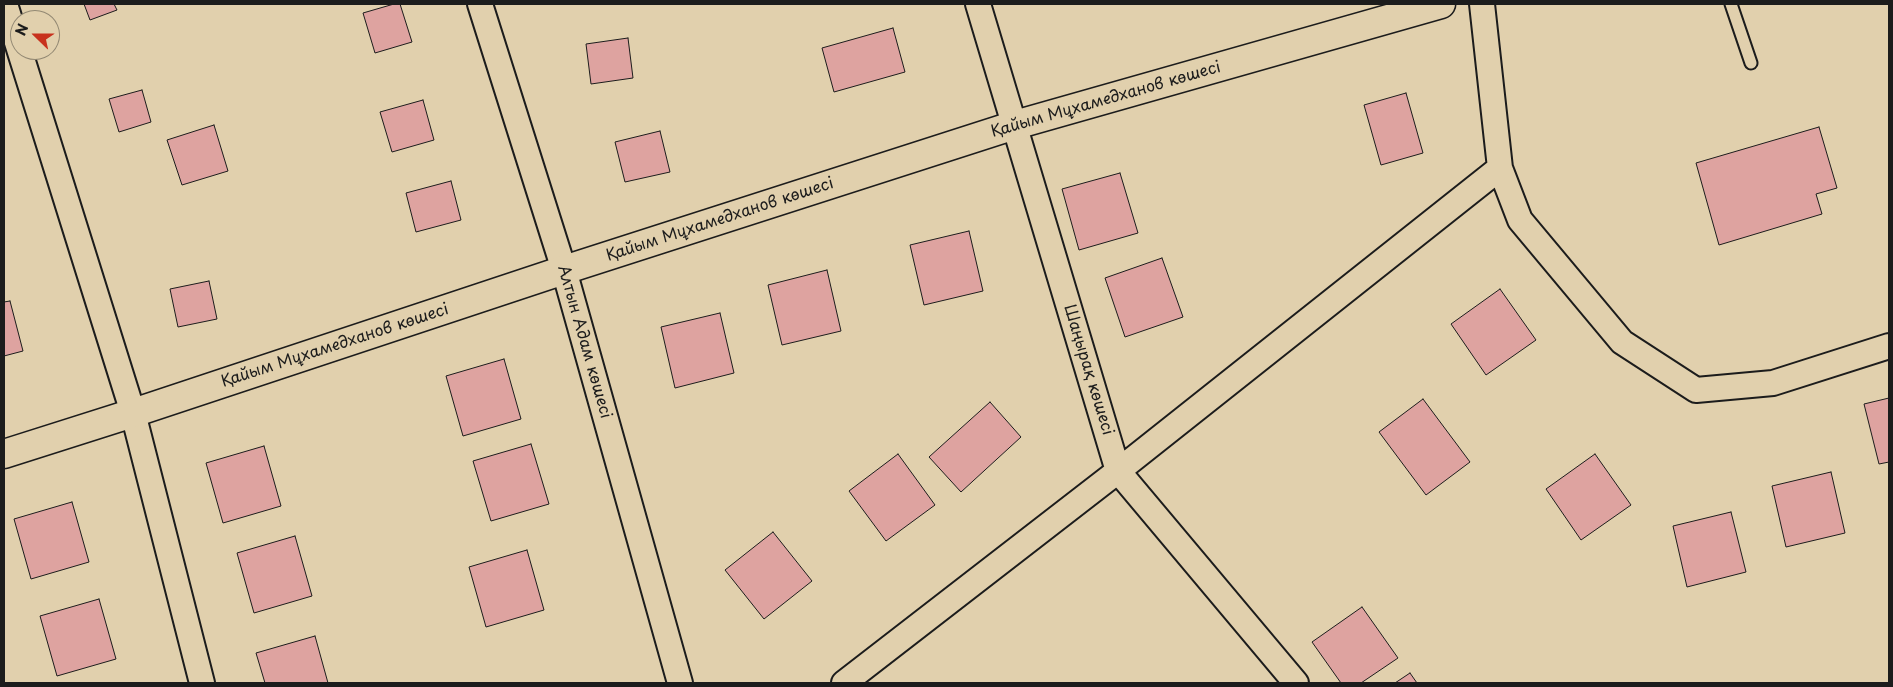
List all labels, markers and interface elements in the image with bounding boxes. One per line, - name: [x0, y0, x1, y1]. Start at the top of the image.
- north arrow: [10, 10, 60, 60]
- text: N: [10, 20, 33, 39]
- street label: Қайым Мұхамедханов көшесі: [989, 58, 1223, 142]
- street label: Қайым Мұхамедханов көшесі: [604, 174, 836, 266]
- street label: Алтын Адам көшесі: [553, 263, 615, 421]
- street label: Қайым Мұхамедханов көшесі: [219, 300, 451, 392]
- street label: Шаңырақ көшесі: [1059, 302, 1117, 438]

